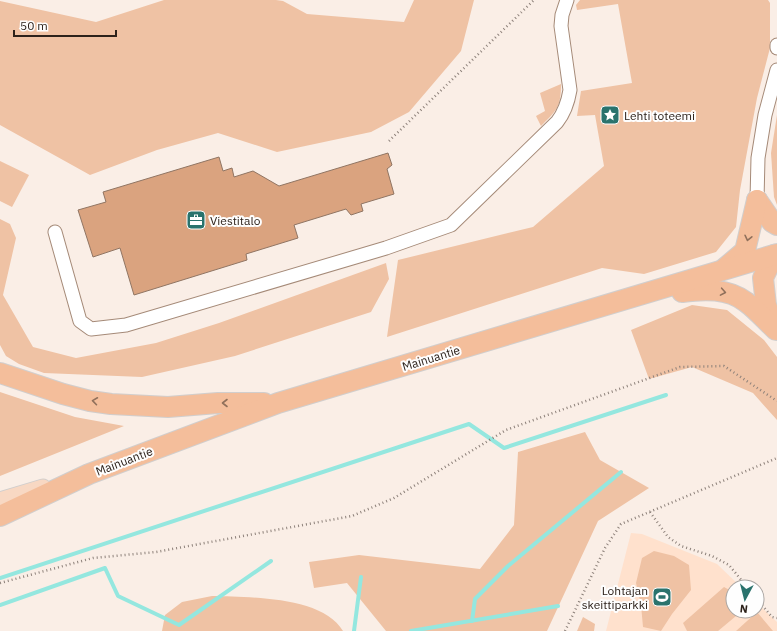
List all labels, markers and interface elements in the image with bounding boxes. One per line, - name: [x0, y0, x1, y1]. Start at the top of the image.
- scale bar: [14, 12, 116, 38]
- text: 50 m: [20, 18, 48, 33]
- place icon: Lehti toteemi: [599, 104, 621, 126]
- place label: Lehti toteemi: [624, 108, 695, 123]
- office icon: Viestitalo: [185, 209, 207, 231]
- place label: Viestitalo: [210, 213, 261, 228]
- one-way arrow: [744, 235, 752, 241]
- one-way arrow: [720, 287, 726, 296]
- street label: Mainuantie: [400, 342, 462, 374]
- one-way arrow: [92, 398, 98, 406]
- one-way arrow: [222, 399, 228, 407]
- street label: Mainuantie: [93, 443, 155, 479]
- north arrow: [725, 579, 765, 619]
- place label: Lohtajan skeittiparkki: [582, 583, 648, 612]
- sports icon: Lohtajan skeittiparkki: [651, 586, 673, 608]
- text: N: [739, 601, 749, 616]

